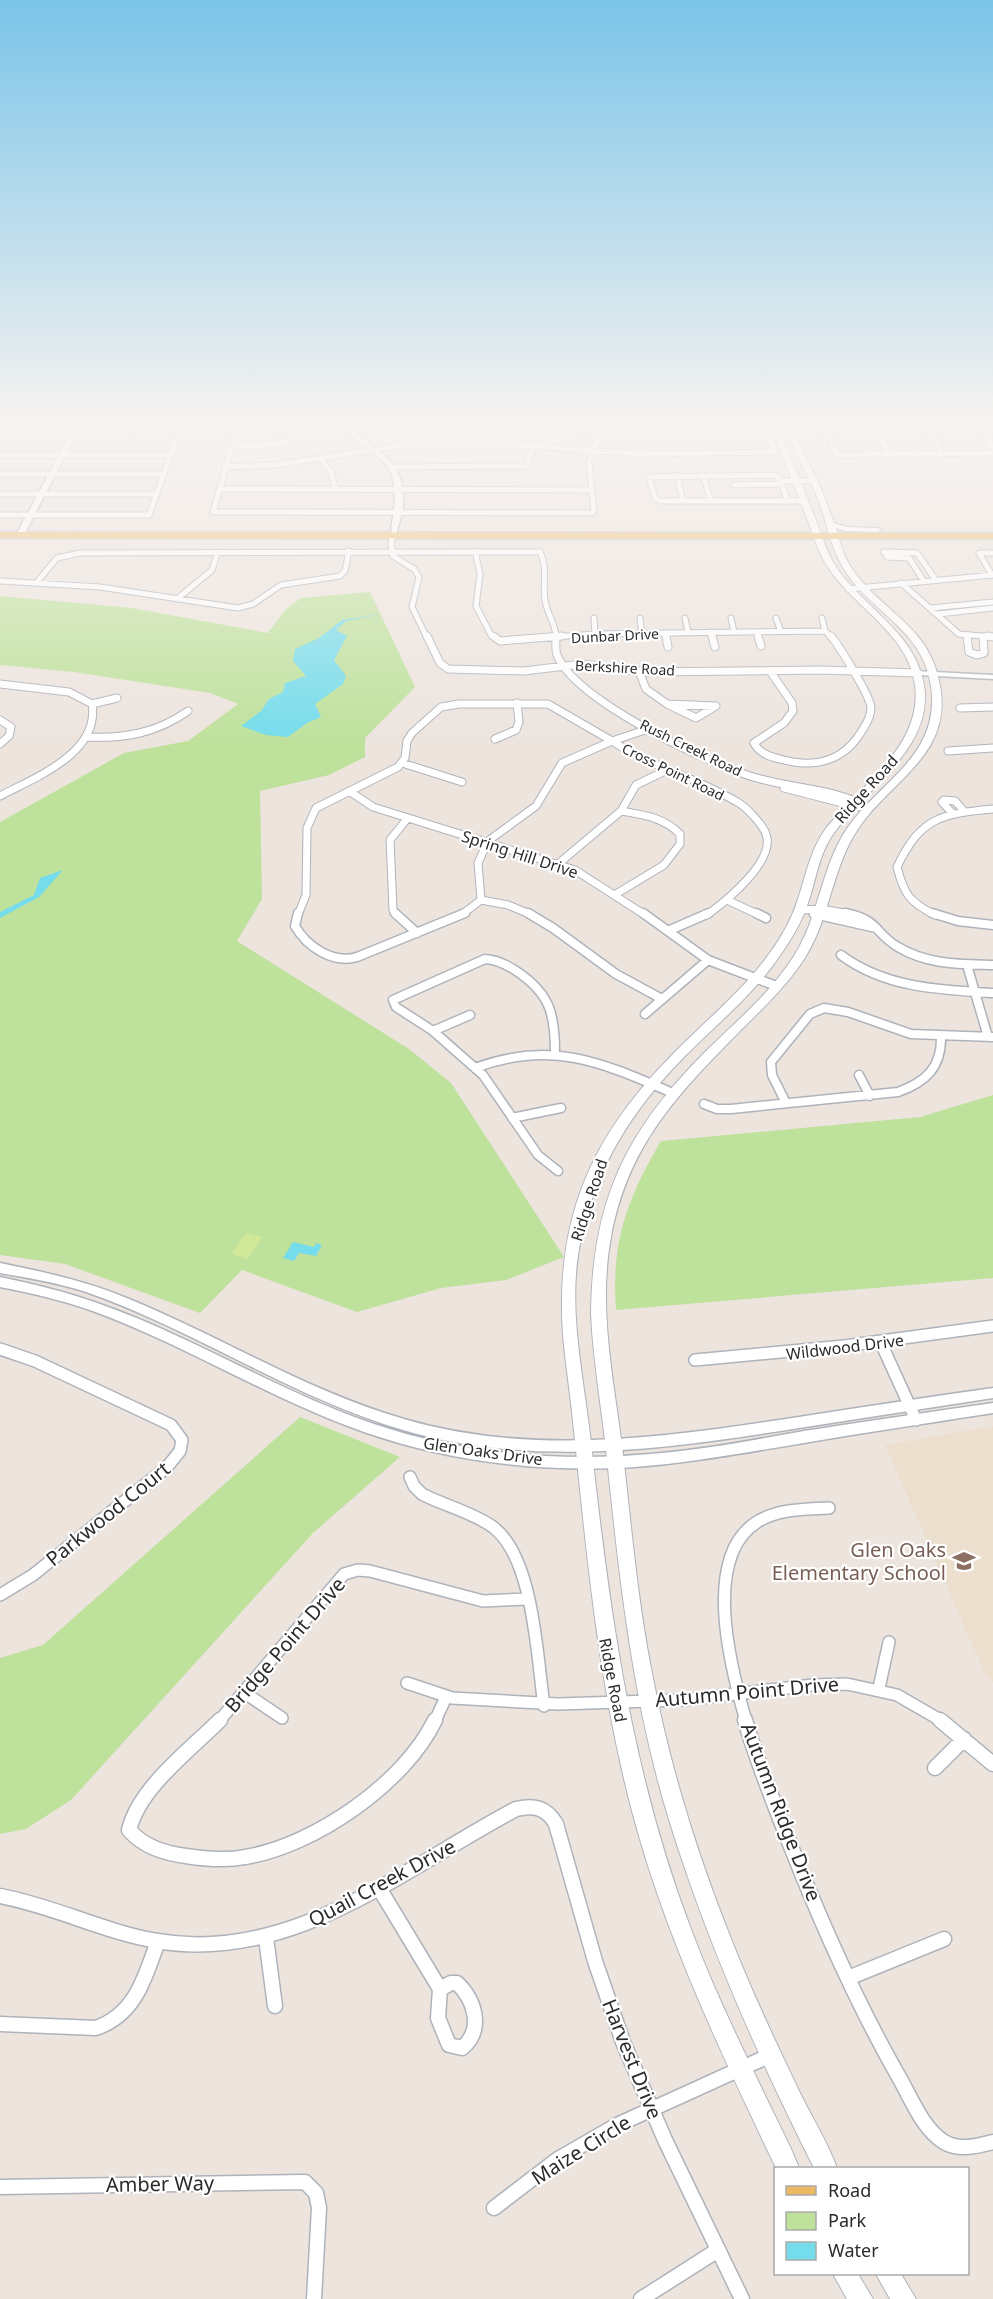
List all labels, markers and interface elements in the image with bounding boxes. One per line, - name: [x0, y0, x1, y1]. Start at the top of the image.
- street label: Dunbar Drive: [571, 624, 660, 647]
- street label: Berkshire Road: [575, 655, 675, 680]
- street label: Rush Creek Road: [637, 715, 745, 780]
- street label: Cross Point Road: [619, 739, 727, 805]
- street label: Ridge Road: [829, 750, 903, 828]
- street label: Spring Hill Drive: [459, 825, 581, 883]
- street label: Ridge Road: [565, 1156, 613, 1244]
- street label: Wildwood Drive: [785, 1329, 905, 1365]
- street label: Glen Oaks Drive: [422, 1432, 544, 1470]
- street label: Parkwood Court: [40, 1455, 175, 1572]
- place label: Glen Oaks Elementary School: [772, 1536, 946, 1586]
- school or university icon: Glen Oaks Elementary School: [951, 1548, 977, 1574]
- street label: Bridge Point Drive: [218, 1571, 351, 1718]
- street label: Ridge Road: [594, 1636, 632, 1724]
- street label: Autumn Point Drive: [654, 1670, 840, 1713]
- street label: Autumn Ridge Drive: [735, 1719, 828, 1905]
- street label: Quail Creek Drive: [303, 1832, 460, 1933]
- street label: Harvest Drive: [596, 1995, 669, 2123]
- street label: Maize Circle: [526, 2108, 635, 2191]
- legend: [774, 2167, 969, 2275]
- street label: Amber Way: [106, 2169, 215, 2198]
- text: Road: [828, 2178, 871, 2202]
- text: Park: [828, 2208, 866, 2232]
- text: Water: [828, 2238, 879, 2262]

